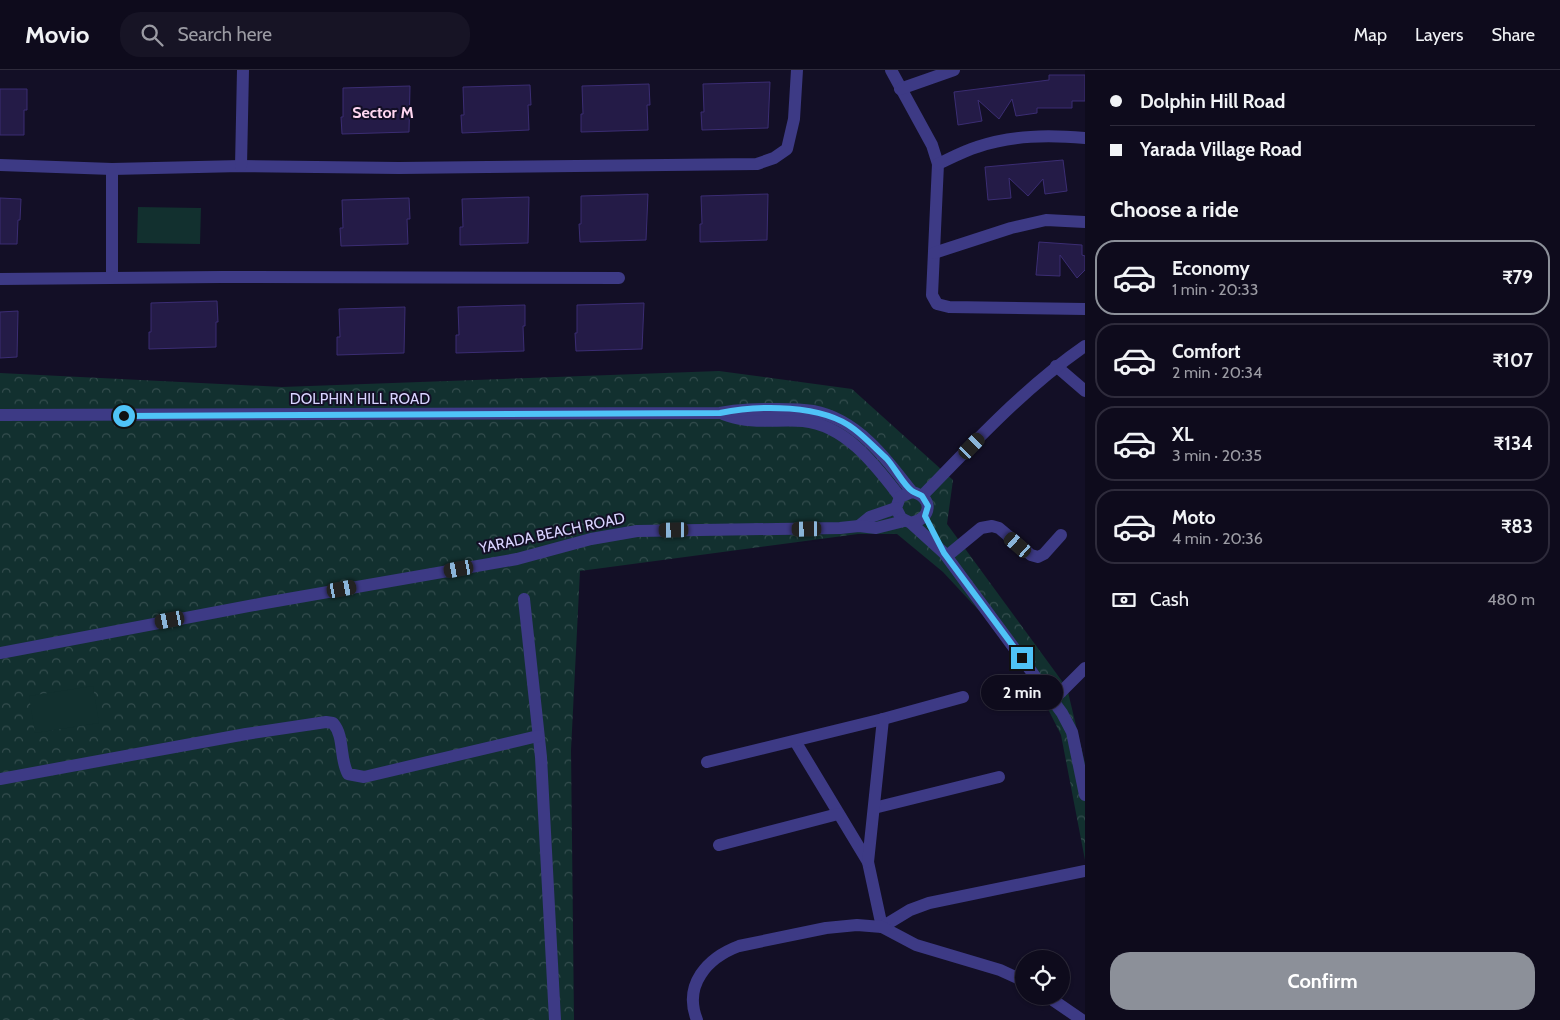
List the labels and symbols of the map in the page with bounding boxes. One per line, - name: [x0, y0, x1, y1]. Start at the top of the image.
- district label: Sector M: [352, 103, 414, 122]
- street label: DOLPHIN HILL ROAD: [290, 390, 430, 408]
- route start: [113, 405, 135, 427]
- car: [956, 430, 987, 462]
- street label: YARADA BEACH ROAD: [477, 509, 627, 557]
- car: [791, 521, 822, 537]
- car: [658, 522, 689, 538]
- car: [1001, 529, 1034, 561]
- car: [442, 559, 475, 579]
- car: [325, 579, 358, 599]
- car: [153, 610, 186, 630]
- route end: [1011, 647, 1033, 669]
- callout: 2 min: [981, 676, 1063, 710]

